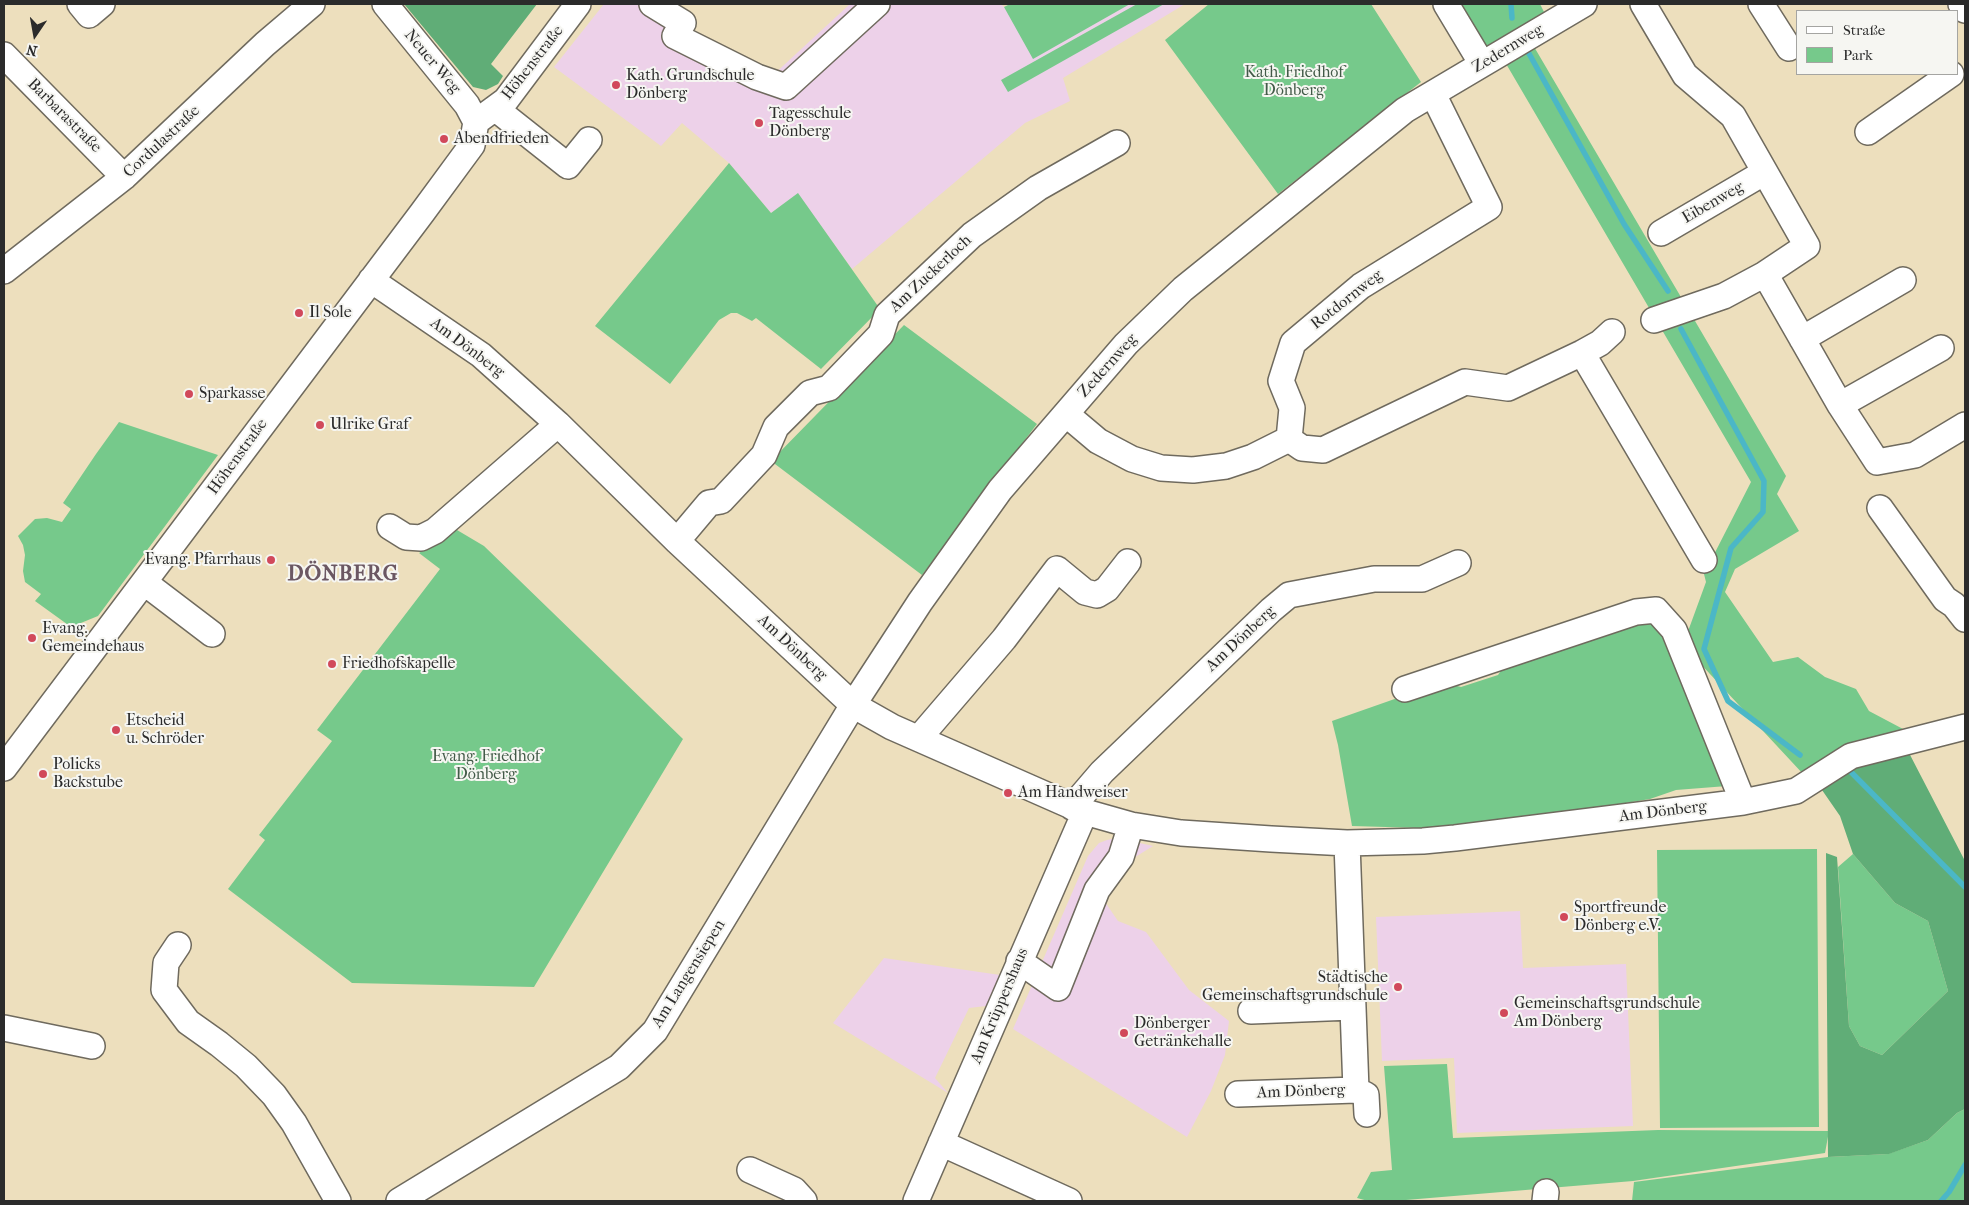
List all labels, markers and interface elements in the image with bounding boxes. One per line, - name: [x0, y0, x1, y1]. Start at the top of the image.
- north arrow: [10, 10, 60, 60]
- legend: [1796, 10, 1959, 75]
- street label: Zedernweg: [1469, 20, 1547, 78]
- text: Straße: [1843, 21, 1885, 39]
- street label: Höhenstraße: [498, 22, 568, 104]
- street label: Neuer Weg: [400, 26, 464, 98]
- text: N: [25, 41, 39, 60]
- text: Park: [1843, 46, 1873, 64]
- park label: Kath. Friedhof Dönberg: [1244, 63, 1344, 101]
- place label: Kath. Grundschule Dönberg: [626, 66, 755, 104]
- street label: Barbarastraße: [23, 75, 105, 157]
- marker: Kath. Grundschule Dönberg: [610, 79, 622, 91]
- street label: Cordulastraße: [120, 102, 204, 182]
- place label: Tagesschule Dönberg: [769, 104, 851, 142]
- marker: Tagesschule Dönberg: [753, 117, 765, 129]
- place label: Abendfrieden: [454, 129, 549, 149]
- marker: Abendfrieden: [438, 133, 450, 145]
- street label: Eibenweg: [1679, 178, 1747, 228]
- street label: Am Zuckerloch: [886, 231, 976, 317]
- street label: Rotdornweg: [1307, 266, 1387, 334]
- place label: Il Sole: [309, 303, 352, 323]
- marker: Il Sole: [293, 307, 305, 319]
- street label: Am Dönberg: [426, 314, 508, 382]
- street label: Zedernweg: [1074, 330, 1142, 402]
- place label: Sparkasse: [199, 384, 265, 404]
- marker: Sparkasse: [183, 388, 195, 400]
- street label: Höhenstraße: [204, 415, 272, 499]
- place label: Ulrike Graf: [330, 415, 409, 435]
- marker: Ulrike Graf: [314, 419, 326, 431]
- place label: Evang. Pfarrhaus: [145, 550, 261, 570]
- marker: Evang. Pfarrhaus: [265, 554, 277, 566]
- district label: DÖNBERG: [287, 562, 399, 588]
- street label: Am Dönberg: [1202, 602, 1280, 676]
- street label: Am Dönberg: [753, 611, 831, 685]
- place label: Evang. Gemeindehaus: [42, 619, 144, 657]
- marker: Evang. Gemeindehaus: [26, 632, 38, 644]
- place label: Friedhofskapelle: [342, 654, 455, 674]
- marker: Friedhofskapelle: [326, 658, 338, 670]
- place label: Etscheid u. Schröder: [126, 711, 204, 749]
- marker: Etscheid u. Schröder: [110, 724, 122, 736]
- park label: Evang. Friedhof Dönberg: [432, 747, 540, 785]
- place label: Policks Backstube: [53, 755, 123, 793]
- marker: Policks Backstube: [37, 768, 49, 780]
- place label: Am Handweiser: [1018, 783, 1128, 803]
- marker: Am Handweiser: [1002, 787, 1014, 799]
- street label: Am Dönberg: [1618, 797, 1708, 827]
- place label: Sportfreunde Dönberg e.V.: [1574, 898, 1666, 936]
- marker: Sportfreunde Dönberg e.V.: [1558, 911, 1570, 923]
- street label: Am Langensiepen: [648, 917, 730, 1031]
- street label: Am Krüppershaus: [967, 945, 1033, 1067]
- place label: Städtische Gemeinschaftsgrundschule: [1202, 968, 1388, 1006]
- marker: Städtische Gemeinschaftsgrundschule: [1392, 981, 1404, 993]
- place label: Gemeinschaftsgrundschule Am Dönberg: [1514, 994, 1700, 1032]
- marker: Gemeinschaftsgrundschule Am Dönberg: [1498, 1007, 1510, 1019]
- place label: Dönberger Getränkehalle: [1134, 1014, 1231, 1052]
- marker: Dönberger Getränkehalle: [1118, 1027, 1130, 1039]
- street label: Am Dönberg: [1257, 1081, 1345, 1103]

